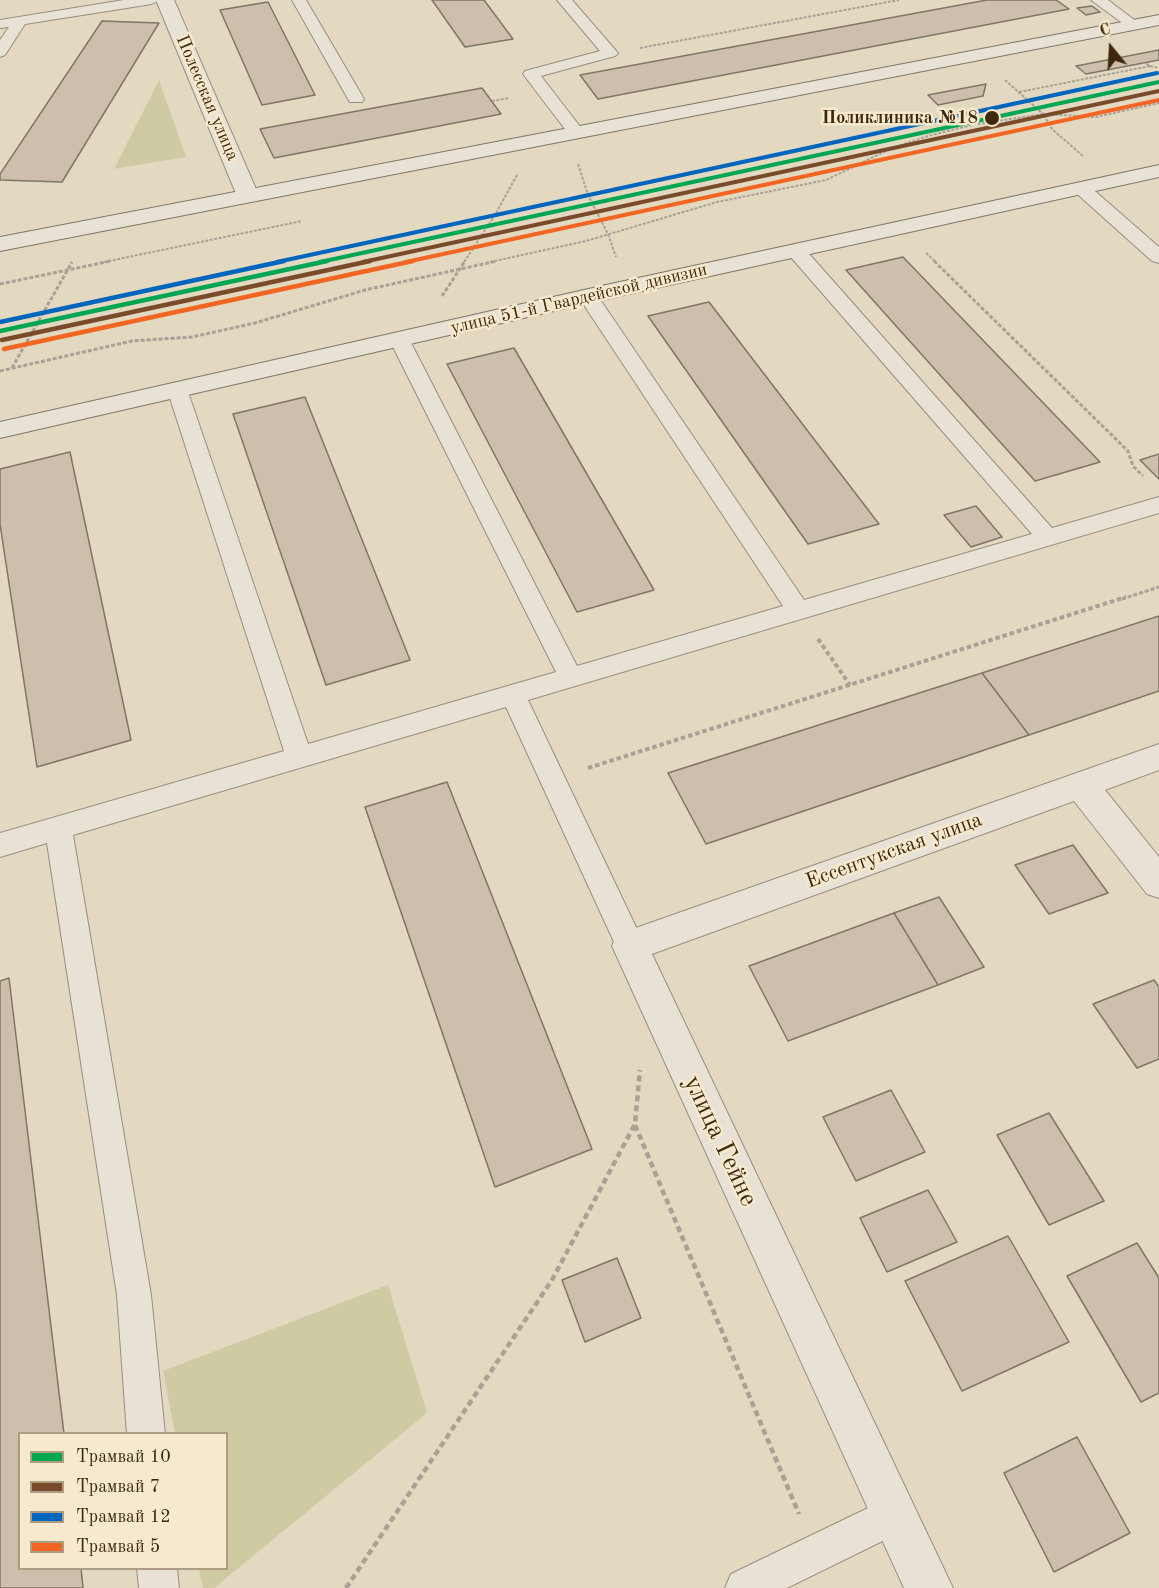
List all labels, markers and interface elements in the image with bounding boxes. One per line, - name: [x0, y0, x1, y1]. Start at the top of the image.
- north arrow: [1081, 18, 1141, 78]
- text: С: [1098, 22, 1113, 40]
- street label: Полесская улица: [171, 32, 243, 164]
- place label: Поликлиника №18: [822, 107, 978, 129]
- marker: Поликлиника №18: [983, 109, 1001, 127]
- street label: улица 51-й Гвардейской дивизии: [449, 259, 709, 339]
- street label: Ессентукская улица: [802, 807, 986, 895]
- street label: улица Гейне: [676, 1071, 764, 1211]
- legend: [18, 1432, 228, 1570]
- text: Трамвай 10: [76, 1448, 171, 1466]
- text: Трамвай 7: [76, 1478, 160, 1496]
- text: Трамвай 12: [76, 1508, 171, 1526]
- text: Трамвай 5: [76, 1538, 160, 1556]

